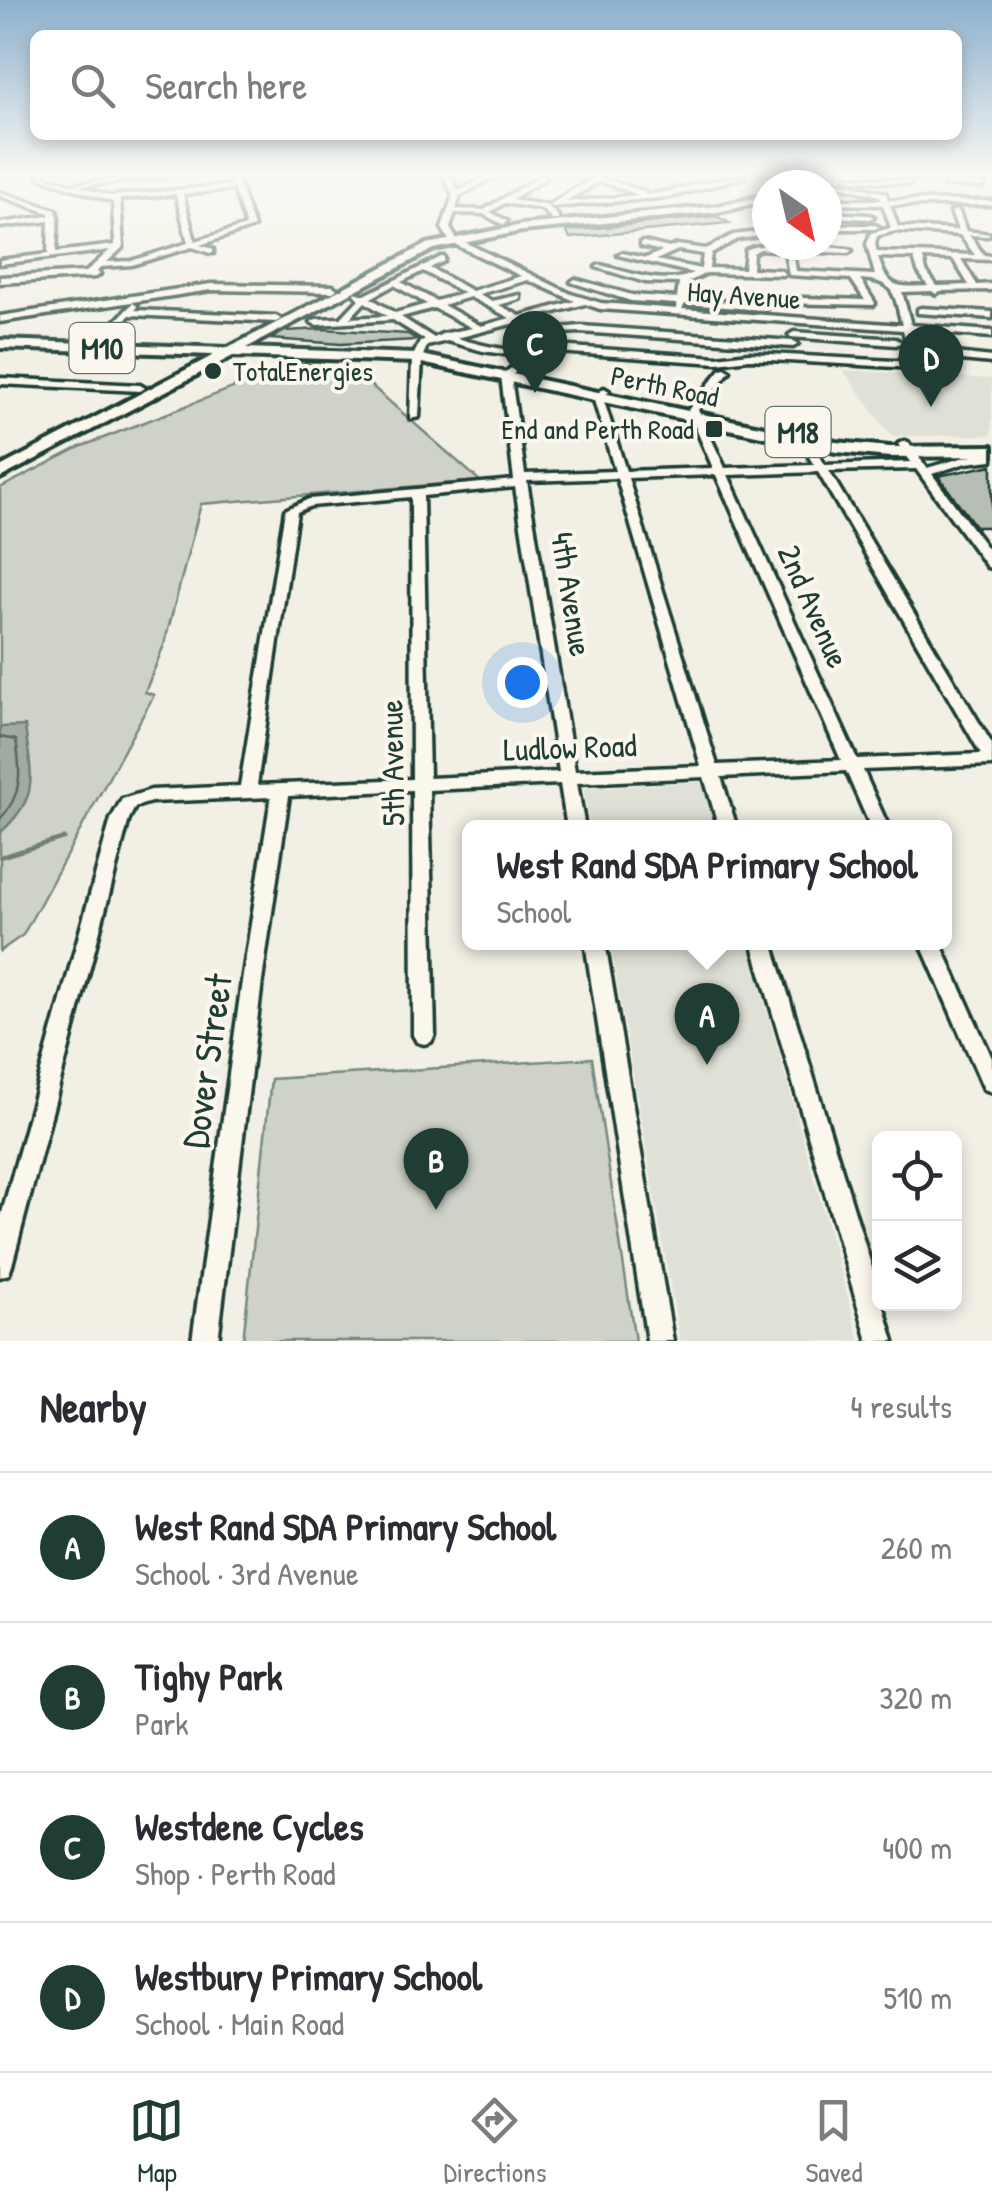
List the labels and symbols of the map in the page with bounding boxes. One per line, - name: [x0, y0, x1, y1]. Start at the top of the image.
- north arrow: [752, 170, 842, 260]
- street label: Hay Avenue: [686, 272, 802, 318]
- pin: C: [502, 310, 568, 393]
- road number: M10: [70, 323, 134, 373]
- pin: D: [898, 324, 964, 407]
- place label: TotalEnergies: [233, 352, 373, 390]
- street label: Perth Road: [608, 356, 722, 416]
- marker: TotalEnergies: [202, 360, 224, 382]
- road number: M18: [766, 407, 830, 457]
- place label: End and Perth Road: [501, 410, 694, 448]
- marker: End and Perth Road: [703, 418, 725, 440]
- street label: 4th Avenue: [541, 529, 603, 659]
- street label: 2nd Avenue: [768, 538, 860, 675]
- your location: [497, 657, 548, 708]
- street label: 5th Avenue: [369, 699, 415, 827]
- street label: Ludlow Road: [503, 723, 637, 771]
- street label: Dover Street: [168, 970, 244, 1152]
- pin: A: [674, 982, 740, 1065]
- pin: B: [404, 1128, 468, 1210]

